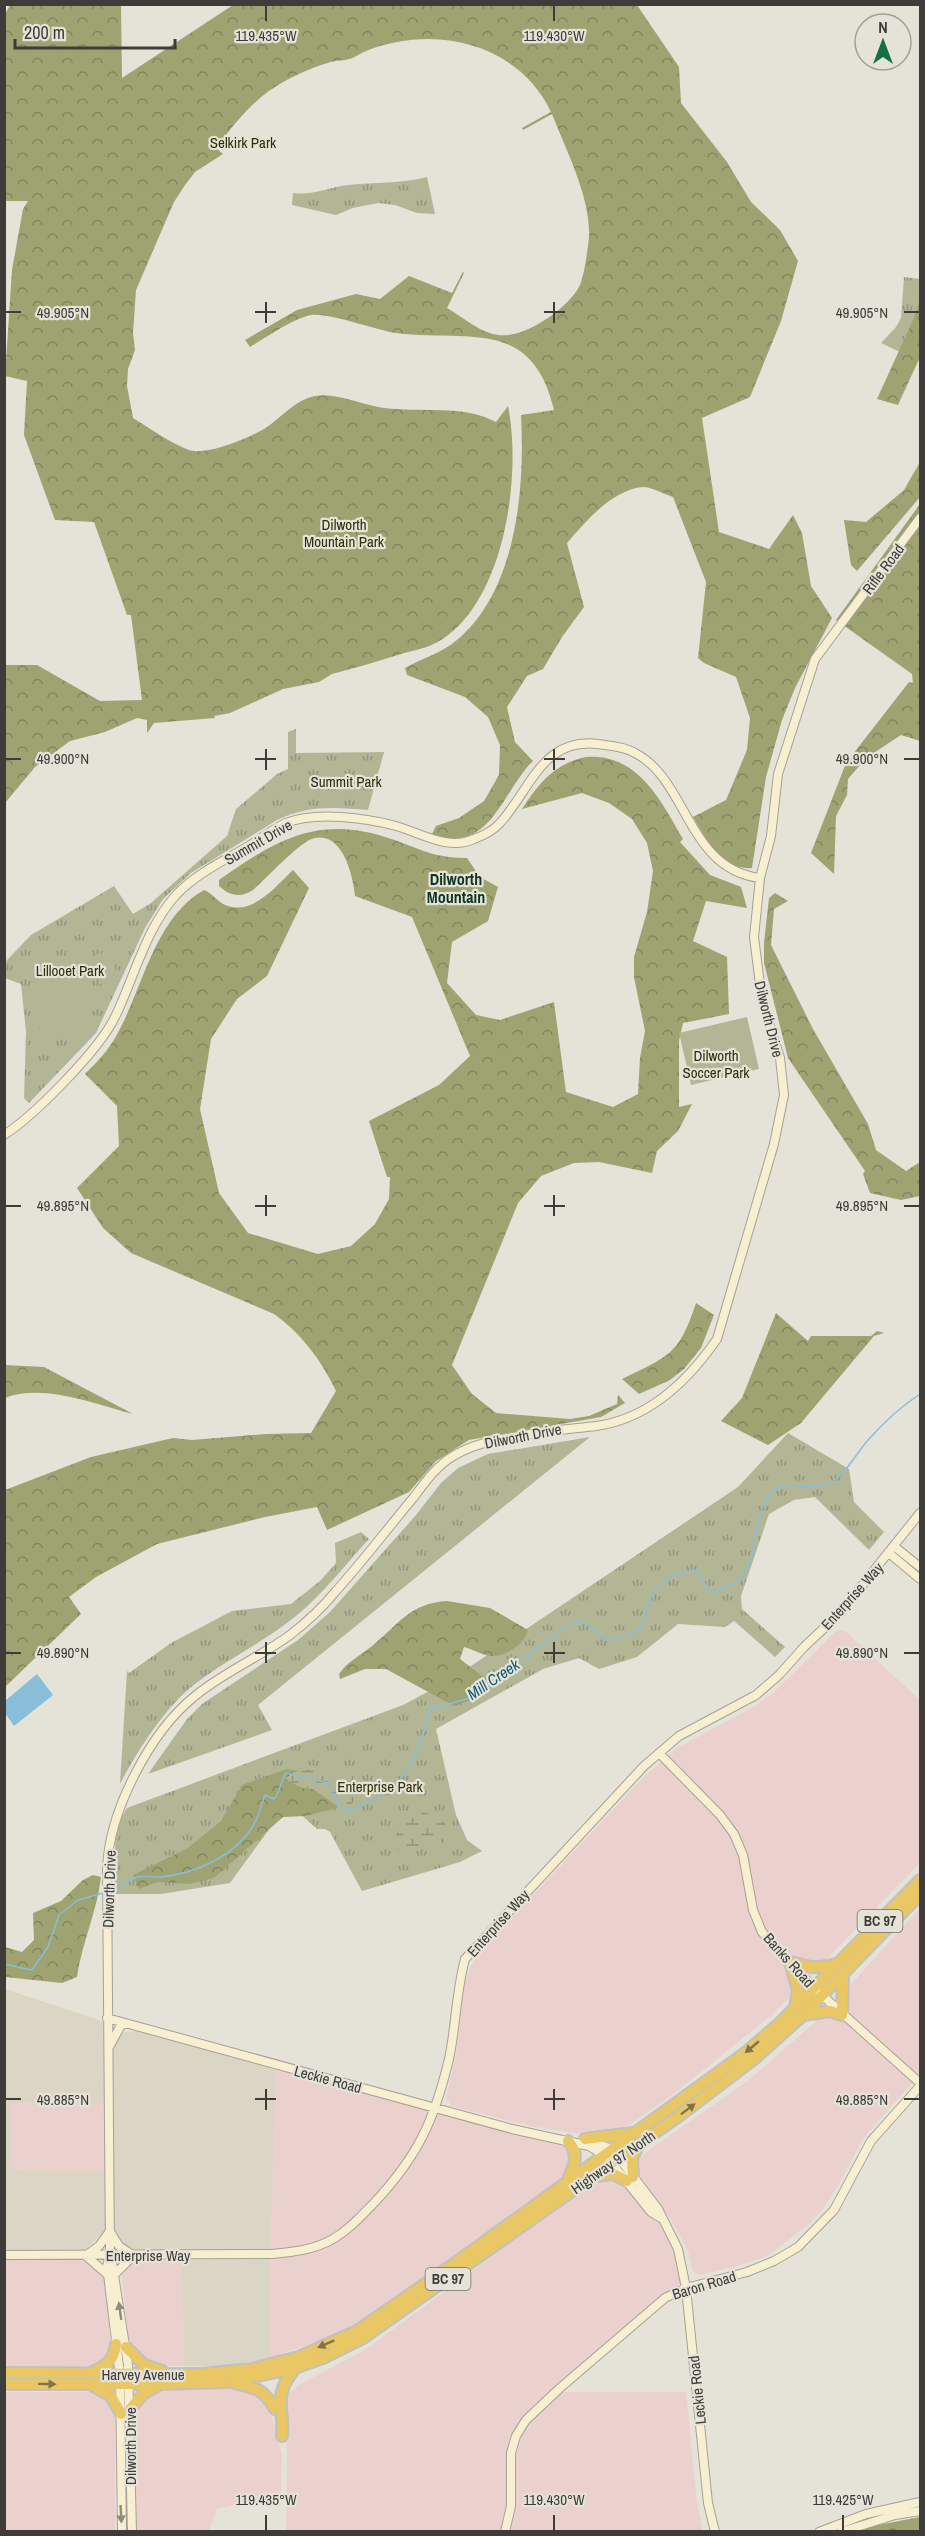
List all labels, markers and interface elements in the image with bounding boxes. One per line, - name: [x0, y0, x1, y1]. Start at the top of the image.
- scale bar: [15, 12, 176, 50]
- north arrow: [853, 12, 913, 72]
- text: N: [878, 16, 888, 38]
- text: 200 m: [24, 20, 65, 45]
- text: 119.435°W: [235, 25, 297, 46]
- text: 119.430°W: [523, 25, 585, 46]
- park label: Selkirk Park: [210, 132, 277, 153]
- text: 49.905°N: [37, 302, 89, 323]
- text: 49.905°N: [836, 302, 888, 323]
- park label: Dilworth Mountain Park: [304, 514, 385, 552]
- street label: Rifle Road: [857, 539, 909, 599]
- text: 49.900°N: [37, 748, 89, 769]
- text: 49.900°N: [836, 748, 888, 769]
- park label: Summit Park: [310, 771, 382, 792]
- street label: Summit Drive: [220, 814, 296, 870]
- district label: Dilworth Mountain: [427, 868, 485, 908]
- park label: Lillooet Park: [36, 960, 105, 981]
- street label: Dilworth Drive: [749, 979, 789, 1059]
- park label: Dilworth Soccer Park: [683, 1045, 750, 1083]
- text: 49.895°N: [37, 1195, 89, 1216]
- text: 49.895°N: [836, 1195, 888, 1216]
- street label: Dilworth Drive: [483, 1418, 563, 1454]
- street label: Enterprise Way: [816, 1557, 889, 1634]
- text: 49.890°N: [37, 1642, 89, 1663]
- text: 49.890°N: [836, 1642, 888, 1663]
- water label: Mill Creek: [462, 1653, 524, 1705]
- park label: Enterprise Park: [337, 1776, 424, 1797]
- street label: Dilworth Drive: [97, 1850, 121, 1928]
- street label: Enterprise Way: [462, 1884, 535, 1961]
- road number: BC 97: [858, 1910, 902, 1932]
- street label: Banks Road: [759, 1928, 819, 1992]
- one-way arrow: [744, 2041, 760, 2054]
- street label: Leckie Road: [292, 2060, 364, 2098]
- text: 49.885°N: [37, 2089, 89, 2110]
- text: 49.885°N: [836, 2089, 888, 2110]
- one-way arrow: [680, 2103, 695, 2115]
- street label: Highway 97 North: [567, 2125, 659, 2199]
- street label: Enterprise Way: [106, 2245, 191, 2266]
- street label: Baron Road: [670, 2265, 738, 2305]
- road number: BC 97: [426, 2268, 470, 2290]
- one-way arrow: [116, 2301, 125, 2320]
- one-way arrow: [317, 2340, 335, 2350]
- street label: Leckie Road: [683, 2355, 711, 2425]
- street label: Harvey Avenue: [101, 2364, 185, 2385]
- one-way arrow: [38, 2379, 57, 2389]
- street label: Dilworth Drive: [120, 2407, 141, 2485]
- text: 119.435°W: [235, 2489, 297, 2510]
- text: 119.430°W: [523, 2489, 585, 2510]
- text: 119.425°W: [812, 2489, 874, 2510]
- one-way arrow: [116, 2505, 125, 2524]

